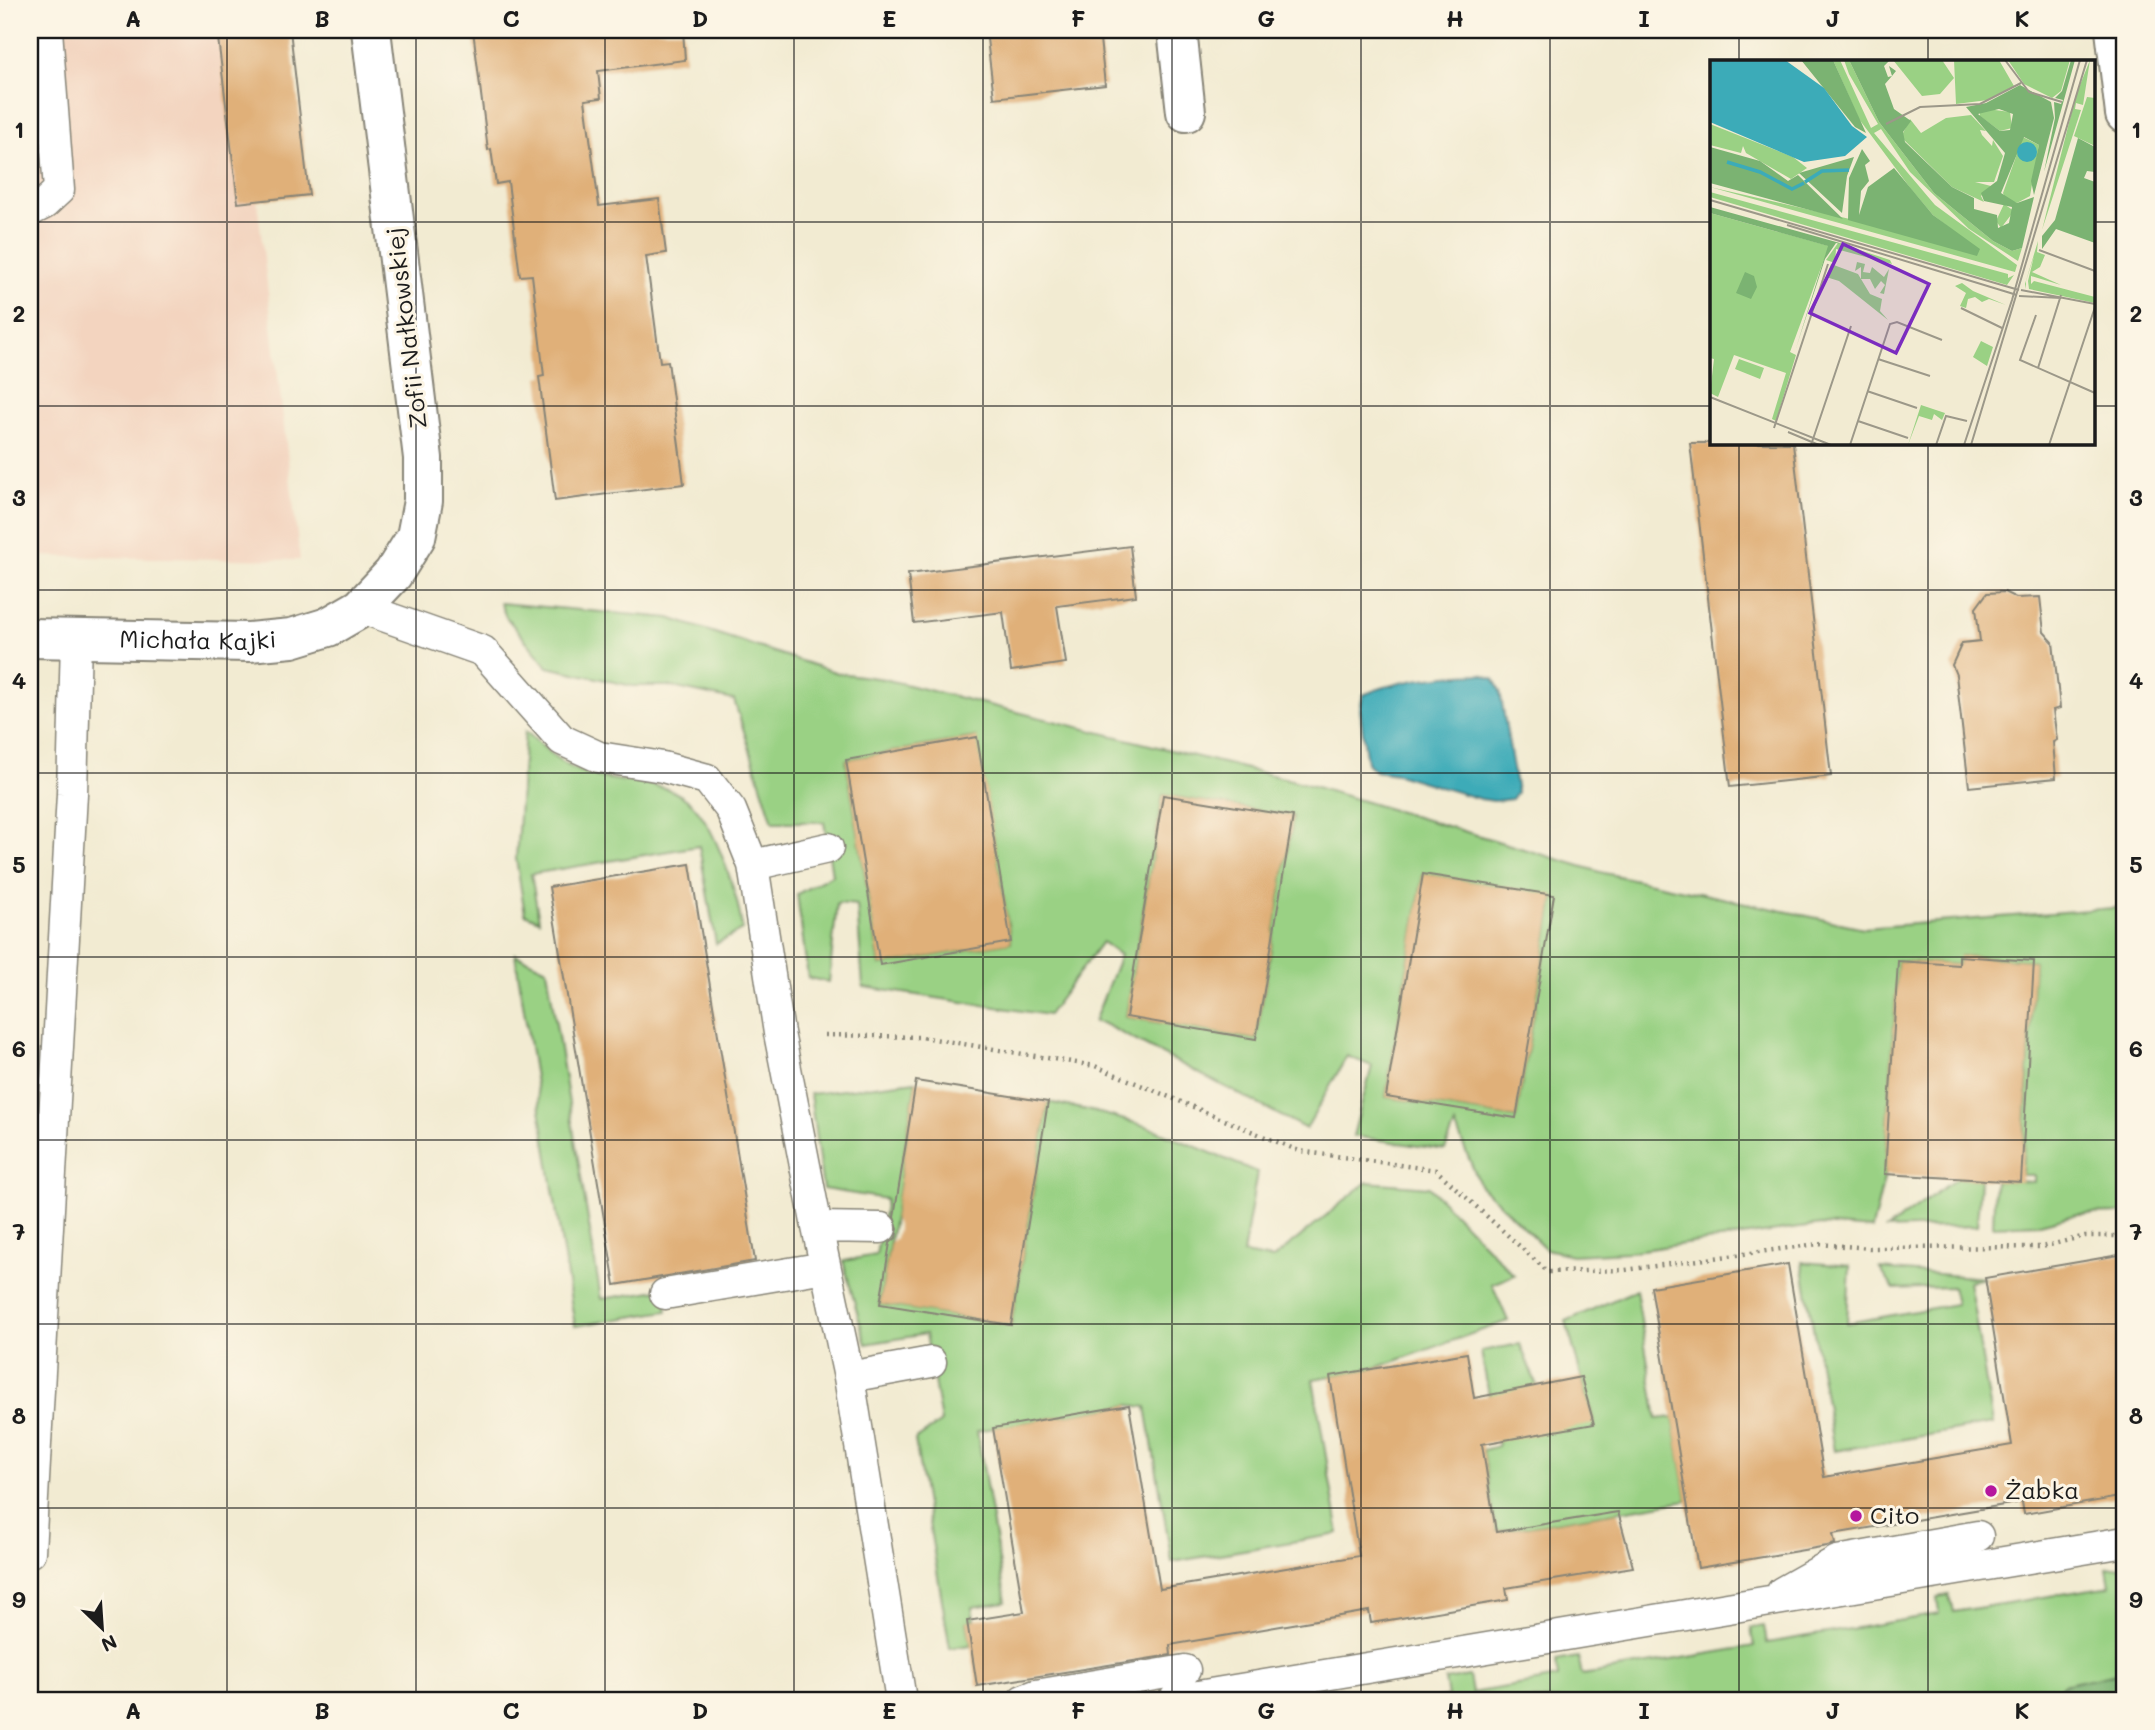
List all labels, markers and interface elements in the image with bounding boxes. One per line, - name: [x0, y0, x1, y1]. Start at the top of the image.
- text: A: [125, 3, 141, 33]
- text: B: [314, 3, 330, 33]
- text: C: [502, 3, 520, 33]
- text: D: [692, 3, 708, 33]
- text: E: [882, 3, 896, 33]
- text: F: [1071, 3, 1085, 33]
- text: G: [1257, 3, 1275, 33]
- text: H: [1446, 3, 1464, 33]
- text: I: [1638, 3, 1650, 33]
- text: J: [1825, 3, 1841, 33]
- text: K: [2014, 3, 2030, 33]
- inset map: [1710, 60, 2096, 444]
- text: 1: [14, 114, 24, 144]
- text: 1: [2131, 114, 2141, 144]
- street label: Zofii Nałkowskiej: [378, 226, 433, 431]
- text: 2: [13, 298, 25, 328]
- text: 2: [2130, 298, 2142, 328]
- text: 3: [12, 482, 26, 512]
- text: 3: [2129, 482, 2143, 512]
- street label: Michała Kajki: [119, 623, 278, 656]
- text: 4: [12, 665, 26, 695]
- text: 4: [2129, 665, 2143, 695]
- text: 5: [12, 849, 26, 879]
- text: 5: [2129, 849, 2143, 879]
- text: 6: [12, 1033, 26, 1063]
- text: 6: [2129, 1033, 2143, 1063]
- text: 7: [13, 1216, 26, 1246]
- text: 7: [2130, 1216, 2143, 1246]
- text: 8: [12, 1400, 26, 1430]
- text: 8: [2129, 1400, 2143, 1430]
- place label: Żabka: [2005, 1474, 2079, 1505]
- marker: Żabka: [1983, 1483, 1999, 1499]
- place label: Cito: [1870, 1499, 1919, 1530]
- marker: Cito: [1848, 1508, 1864, 1524]
- text: 9: [12, 1584, 26, 1614]
- text: 9: [2129, 1584, 2143, 1614]
- north arrow: [66, 1594, 136, 1664]
- text: N: [98, 1629, 121, 1658]
- text: A: [125, 1695, 141, 1725]
- text: B: [314, 1695, 330, 1725]
- text: C: [502, 1695, 520, 1725]
- text: D: [692, 1695, 708, 1725]
- text: E: [882, 1695, 896, 1725]
- text: F: [1071, 1695, 1085, 1725]
- text: G: [1257, 1695, 1275, 1725]
- text: H: [1446, 1695, 1464, 1725]
- text: I: [1638, 1695, 1650, 1725]
- text: J: [1825, 1695, 1841, 1725]
- text: K: [2014, 1695, 2030, 1725]

